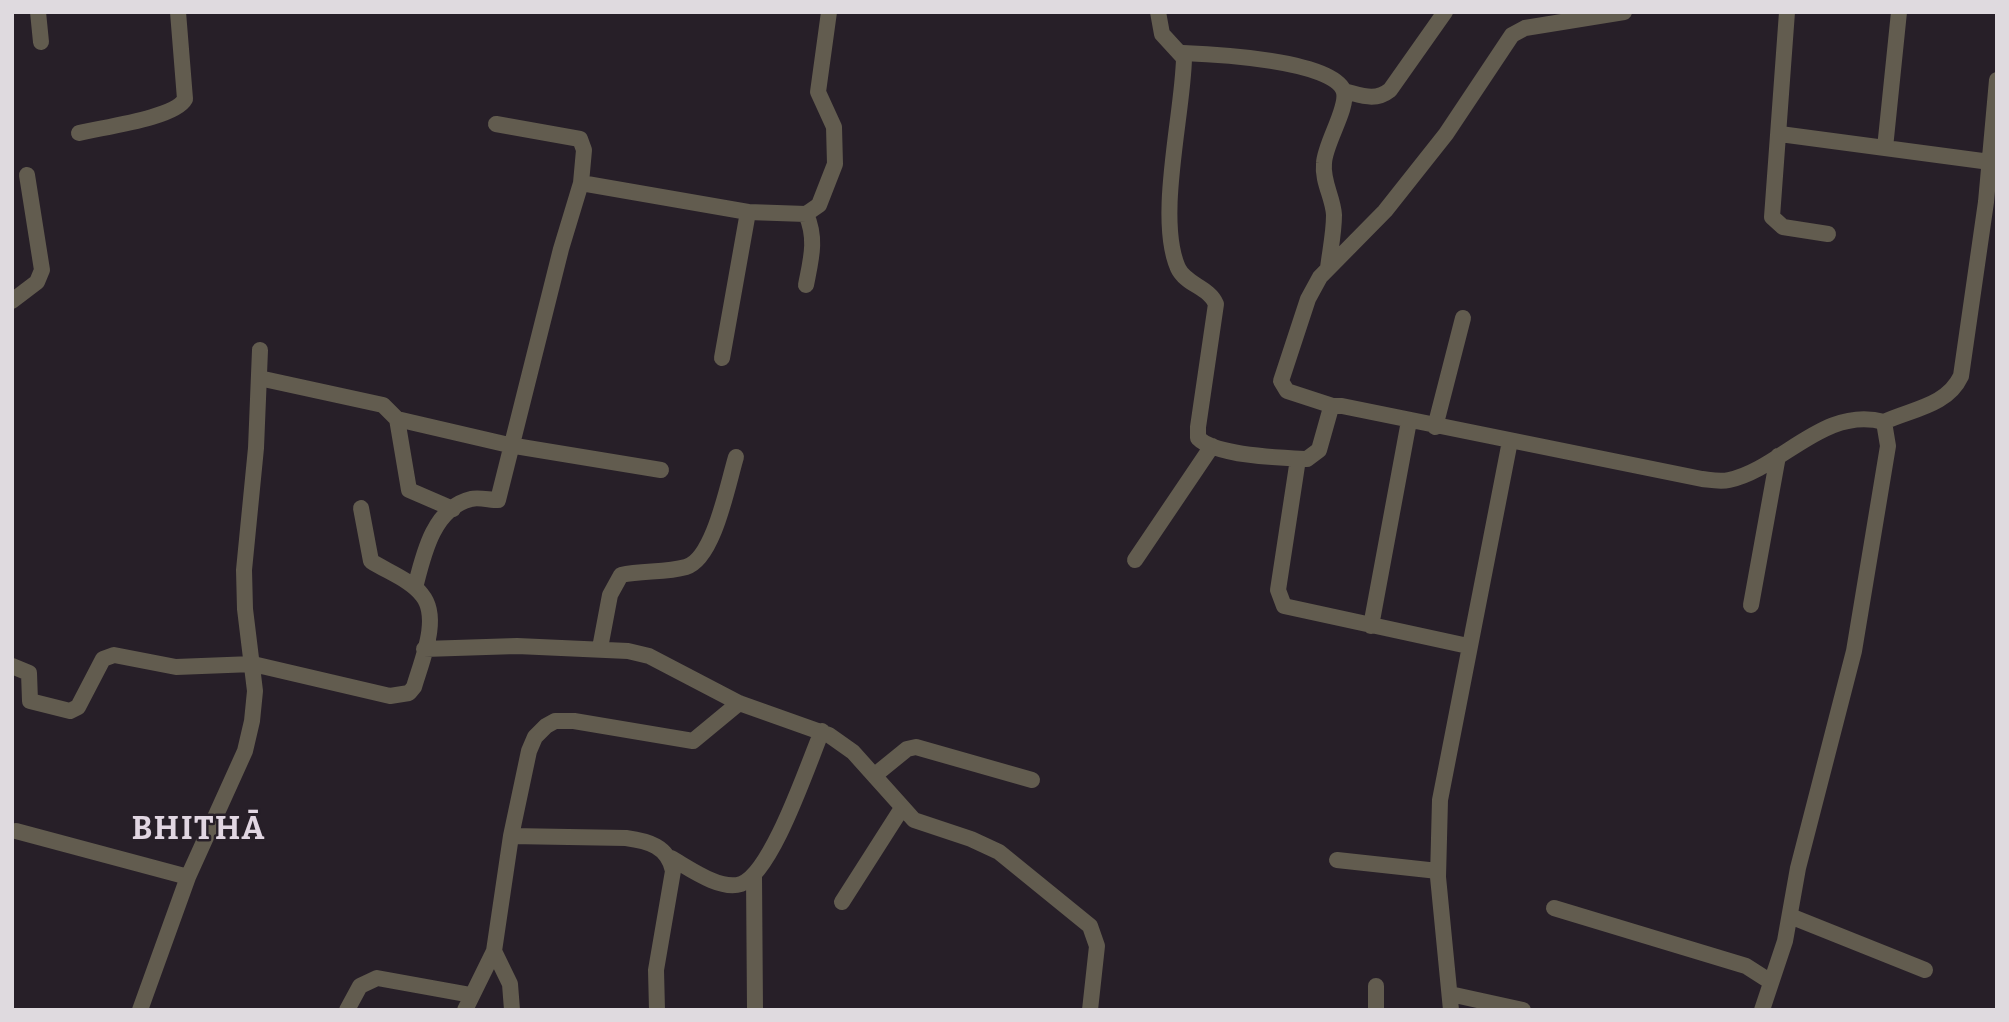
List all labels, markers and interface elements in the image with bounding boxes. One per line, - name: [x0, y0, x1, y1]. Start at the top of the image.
- district label: BHITHĀ: [132, 811, 266, 849]

